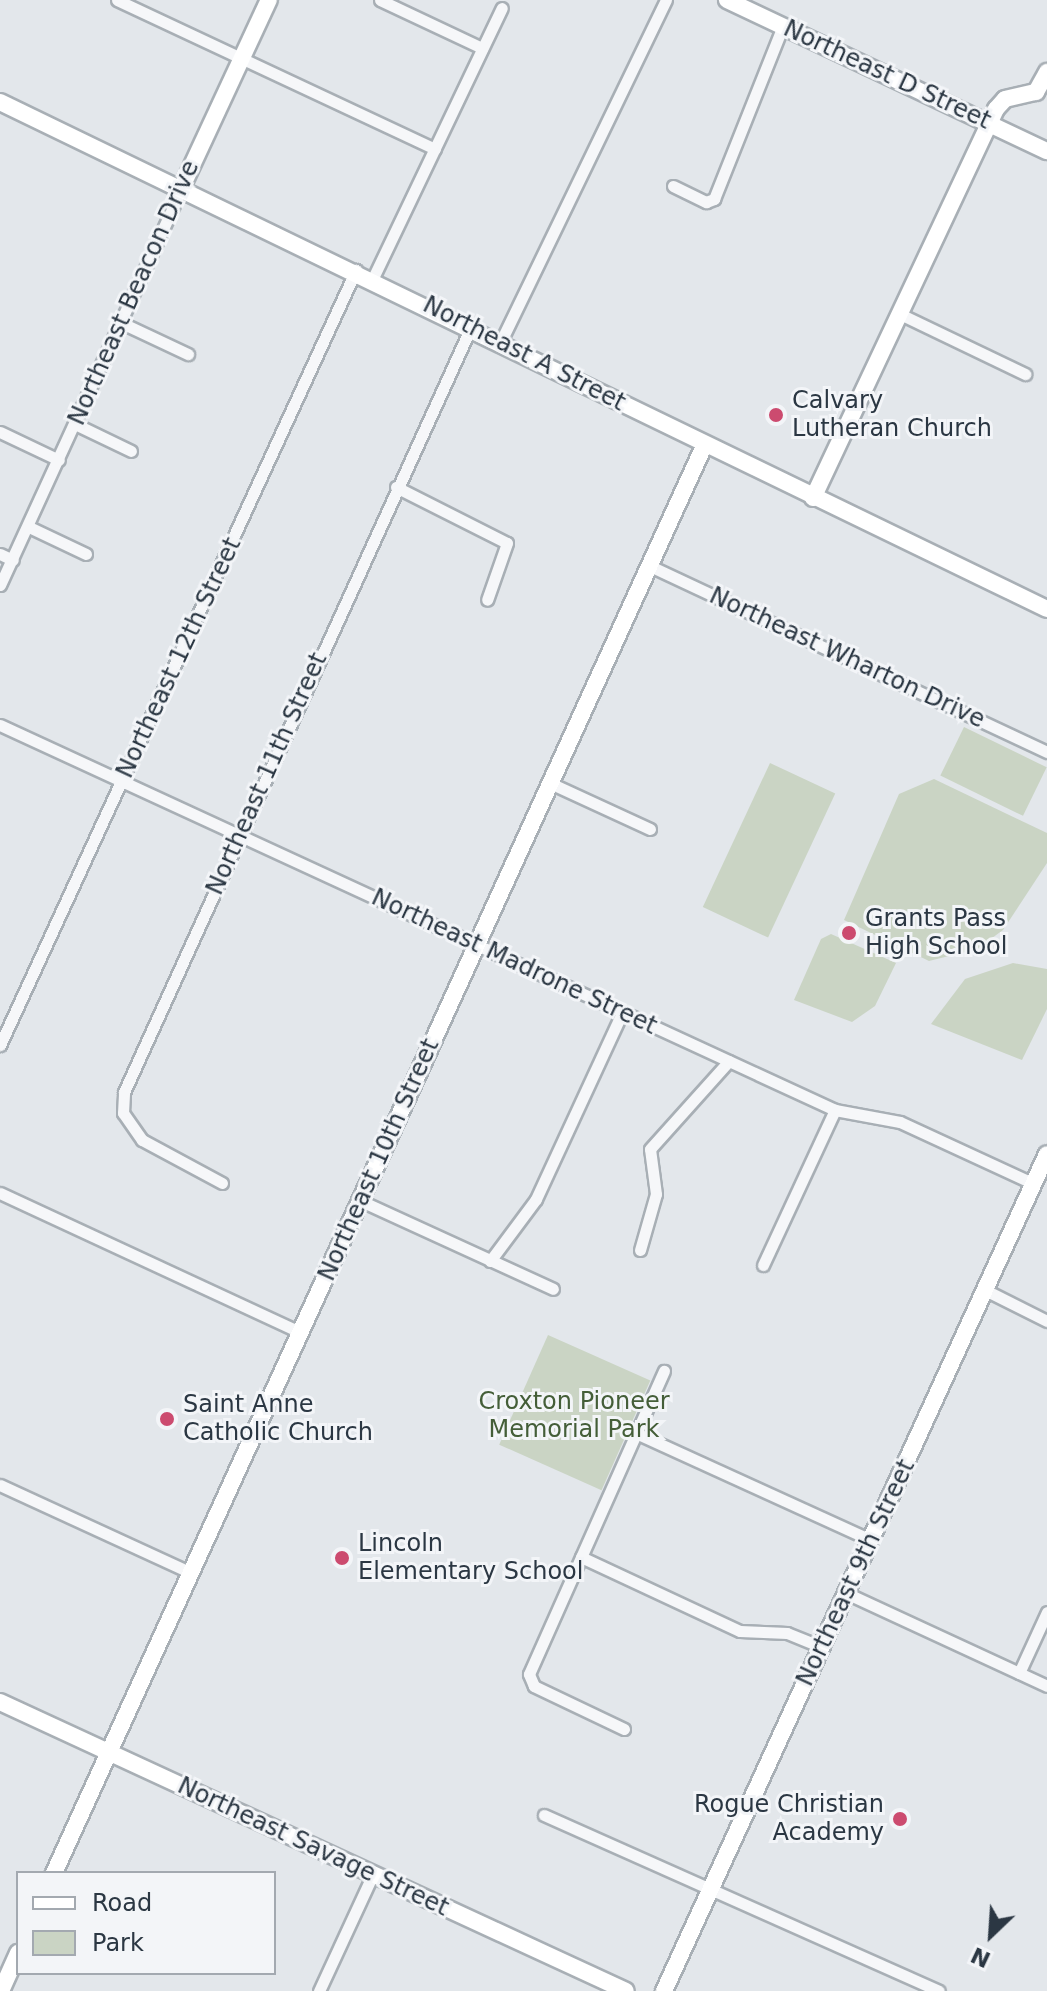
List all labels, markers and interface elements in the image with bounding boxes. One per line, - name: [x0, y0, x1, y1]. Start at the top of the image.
- street label: Northeast D Street: [779, 14, 995, 136]
- street label: Northeast Beacon Drive: [63, 156, 205, 430]
- street label: Northeast A Street: [418, 291, 630, 417]
- place label: Calvary Lutheran Church: [792, 387, 992, 443]
- marker: Calvary Lutheran Church: [767, 406, 785, 424]
- street label: Northeast 12th Street: [111, 533, 247, 783]
- street label: Northeast Wharton Drive: [705, 581, 989, 735]
- street label: Northeast 11th Street: [201, 649, 333, 899]
- street label: Northeast Madrone Street: [367, 883, 661, 1041]
- place label: Grants Pass High School: [865, 905, 1007, 961]
- marker: Grants Pass High School: [840, 924, 858, 942]
- street label: Northeast 10th Street: [313, 1035, 445, 1285]
- park label: Croxton Pioneer Memorial Park: [478, 1388, 670, 1444]
- place label: Saint Anne Catholic Church: [183, 1391, 373, 1447]
- marker: Saint Anne Catholic Church: [158, 1410, 176, 1428]
- street label: Northeast 9th Street: [791, 1455, 921, 1691]
- place label: Lincoln Elementary School: [358, 1530, 583, 1586]
- marker: Lincoln Elementary School: [333, 1549, 351, 1567]
- street label: Northeast Savage Street: [173, 1771, 453, 1923]
- place label: Rogue Christian Academy: [694, 1791, 884, 1847]
- marker: Rogue Christian Academy: [891, 1810, 909, 1828]
- legend: [16, 1871, 276, 1975]
- text: Road: [92, 1889, 152, 1917]
- north arrow: [951, 1895, 1031, 1975]
- text: Park: [92, 1929, 144, 1957]
- text: N: [967, 1942, 994, 1972]

